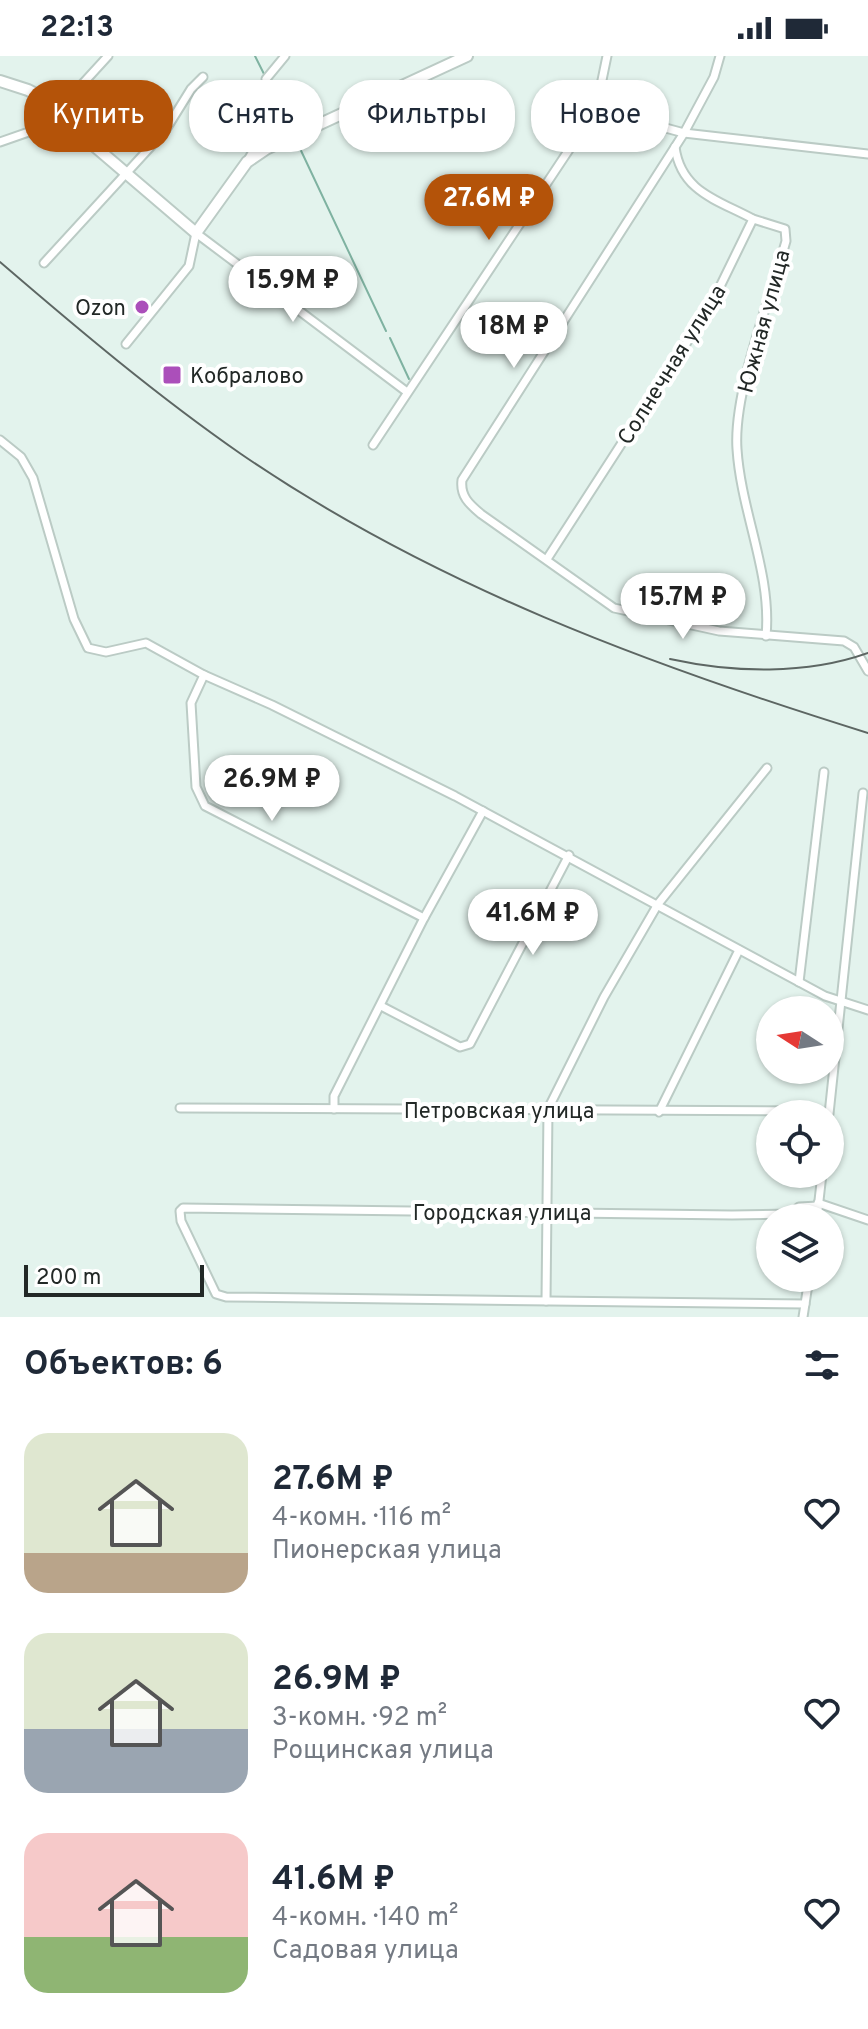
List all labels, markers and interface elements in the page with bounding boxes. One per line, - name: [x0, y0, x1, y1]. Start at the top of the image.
- text: 22:13: [40, 10, 114, 47]
- chip: Купить: [24, 80, 173, 152]
- chip: Снять: [189, 80, 323, 152]
- chip: Фильтры: [339, 80, 515, 152]
- chip: Новое: [531, 80, 669, 152]
- pin: 27.6M ₽: [415, 174, 563, 242]
- text: 27.6M ₽: [442, 183, 536, 216]
- street label: Южная улица: [733, 247, 798, 396]
- pin: 15.9M ₽: [219, 256, 367, 324]
- text: 15.9M ₽: [246, 265, 340, 298]
- street label: Солнечная улица: [613, 280, 733, 450]
- place label: Ozon: [75, 296, 126, 323]
- marker: Ozon: [133, 298, 151, 316]
- pin: 18M ₽: [458, 302, 570, 370]
- text: 18M ₽: [478, 311, 550, 344]
- marker: Кобралово: [161, 364, 183, 386]
- place label: Кобралово: [190, 364, 304, 391]
- pin: 15.7M ₽: [609, 573, 757, 641]
- text: 15.7M ₽: [639, 582, 727, 615]
- pin: 26.9M ₽: [198, 755, 346, 823]
- text: 26.9M ₽: [223, 764, 321, 797]
- pin: 41.6M ₽: [459, 889, 607, 957]
- text: 41.6M ₽: [486, 898, 580, 931]
- north arrow: [756, 996, 844, 1084]
- map controls: [756, 996, 844, 1292]
- street label: Петровская улица: [404, 1099, 594, 1126]
- button: locate: [756, 1100, 844, 1188]
- street label: Городская улица: [413, 1201, 591, 1228]
- button: layers: [756, 1204, 844, 1292]
- scale bar: [24, 1261, 204, 1297]
- text: 200 m: [36, 1265, 101, 1292]
- icon: filters: [800, 1343, 844, 1387]
- text: Объектов: 6: [24, 1344, 223, 1387]
- text: 27.6M ₽: [272, 1459, 394, 1502]
- icon: home: [88, 1465, 184, 1561]
- icon: heart: [800, 1491, 844, 1535]
- text: 4-комн. · 116 m²: [272, 1502, 451, 1535]
- text: Пионерская улица: [272, 1535, 502, 1568]
- text: 26.9M ₽: [272, 1659, 401, 1702]
- icon: home: [88, 1665, 184, 1761]
- icon: heart: [800, 1691, 844, 1735]
- text: 3-комн. · 92 m²: [272, 1702, 447, 1735]
- text: Рощинская улица: [272, 1735, 494, 1768]
- text: 41.6M ₽: [272, 1859, 395, 1902]
- icon: home: [88, 1865, 184, 1961]
- icon: heart: [800, 1891, 844, 1935]
- text: 4-комн. · 140 m²: [272, 1902, 458, 1935]
- text: Садовая улица: [272, 1935, 459, 1968]

